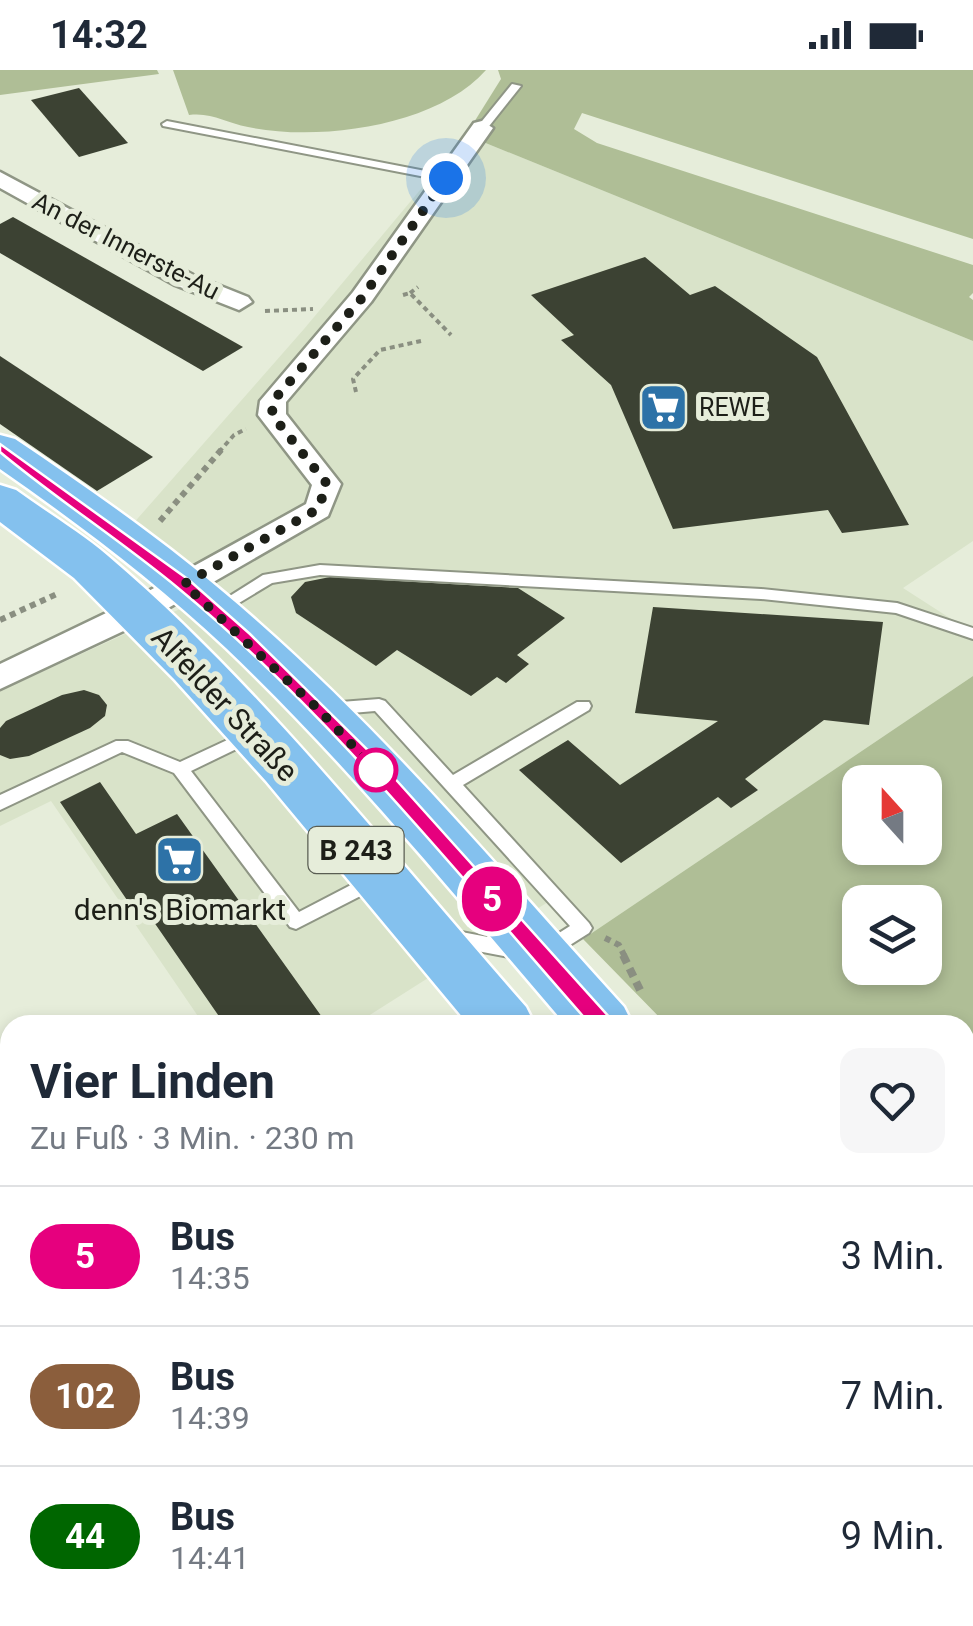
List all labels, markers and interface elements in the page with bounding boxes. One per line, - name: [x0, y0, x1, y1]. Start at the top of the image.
- text: 14:32: [50, 13, 148, 57]
- your location: [421, 153, 471, 203]
- street label: An der Innerste-Au: [28, 186, 224, 306]
- supermarket icon: REWE: [638, 381, 690, 433]
- place label: REWE: [699, 393, 765, 422]
- street label: Alfelder Straße: [145, 620, 305, 788]
- unlabelled marker: [355, 749, 397, 791]
- north arrow: [842, 765, 942, 865]
- map controls: [842, 765, 942, 985]
- road number: B 243: [308, 827, 404, 873]
- supermarket icon: denn's Biomarkt: [154, 834, 206, 886]
- line badge: 5: [460, 866, 524, 932]
- text: 5: [482, 879, 502, 920]
- button: layers: [842, 885, 942, 985]
- place label: denn's Biomarkt: [74, 892, 286, 927]
- button: heart: [840, 1048, 945, 1153]
- text: Vier Linden: [30, 1053, 275, 1110]
- text: Zu Fuß · 3 Min. · 230 m: [30, 1119, 355, 1157]
- text: Bus: [170, 1215, 235, 1259]
- text: 3 Min.: [841, 1234, 945, 1278]
- text: 5: [75, 1236, 95, 1277]
- text: 14:35: [170, 1259, 250, 1297]
- text: Bus: [170, 1355, 235, 1399]
- text: 7 Min.: [841, 1374, 945, 1418]
- text: 102: [55, 1376, 115, 1417]
- text: 14:39: [170, 1399, 250, 1437]
- text: Bus: [170, 1495, 235, 1539]
- text: 9 Min.: [841, 1514, 945, 1558]
- text: 44: [65, 1516, 105, 1557]
- text: 14:41: [170, 1539, 250, 1577]

